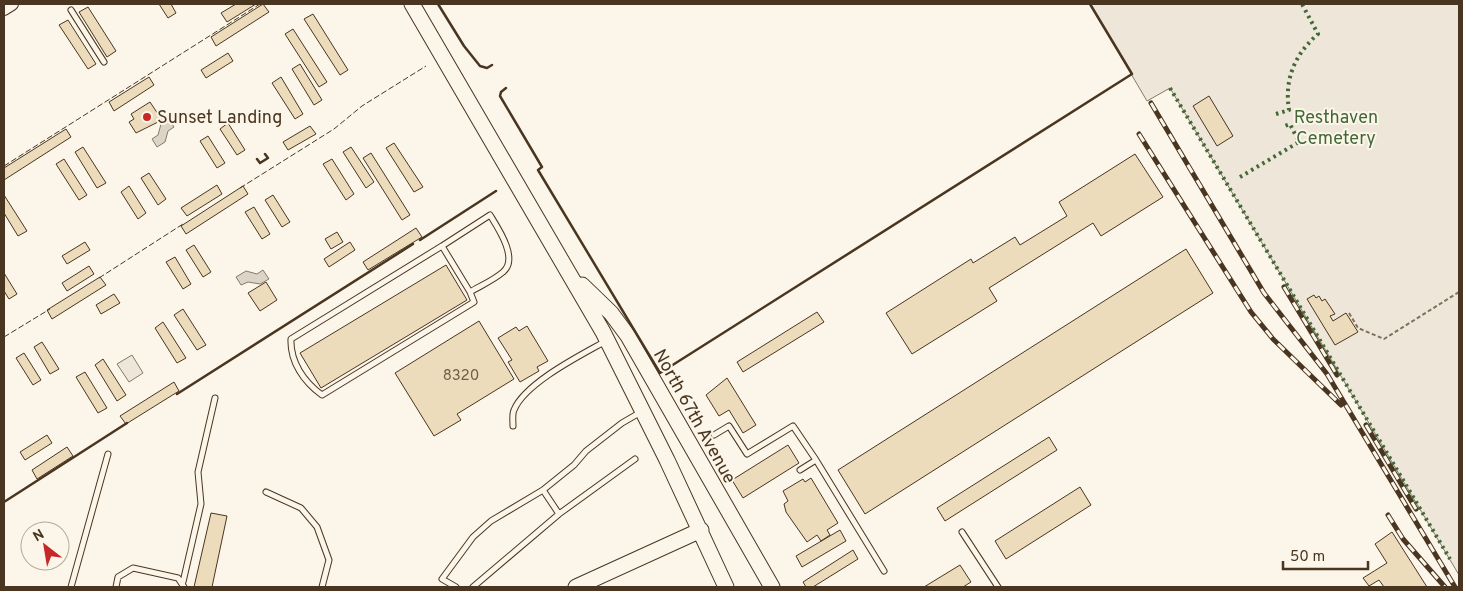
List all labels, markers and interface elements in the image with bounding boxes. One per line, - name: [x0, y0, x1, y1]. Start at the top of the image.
- place label: Sunset Landing: [157, 107, 282, 130]
- park label: Resthaven Cemetery: [1294, 107, 1378, 151]
- marker: Sunset Landing: [141, 111, 153, 123]
- street label: North 67th Avenue: [647, 345, 740, 488]
- house number: 8320: [443, 367, 479, 386]
- north arrow: [20, 521, 70, 571]
- text: N: [30, 526, 48, 546]
- scale bar: [1283, 538, 1368, 570]
- text: 50 m: [1290, 548, 1325, 567]

